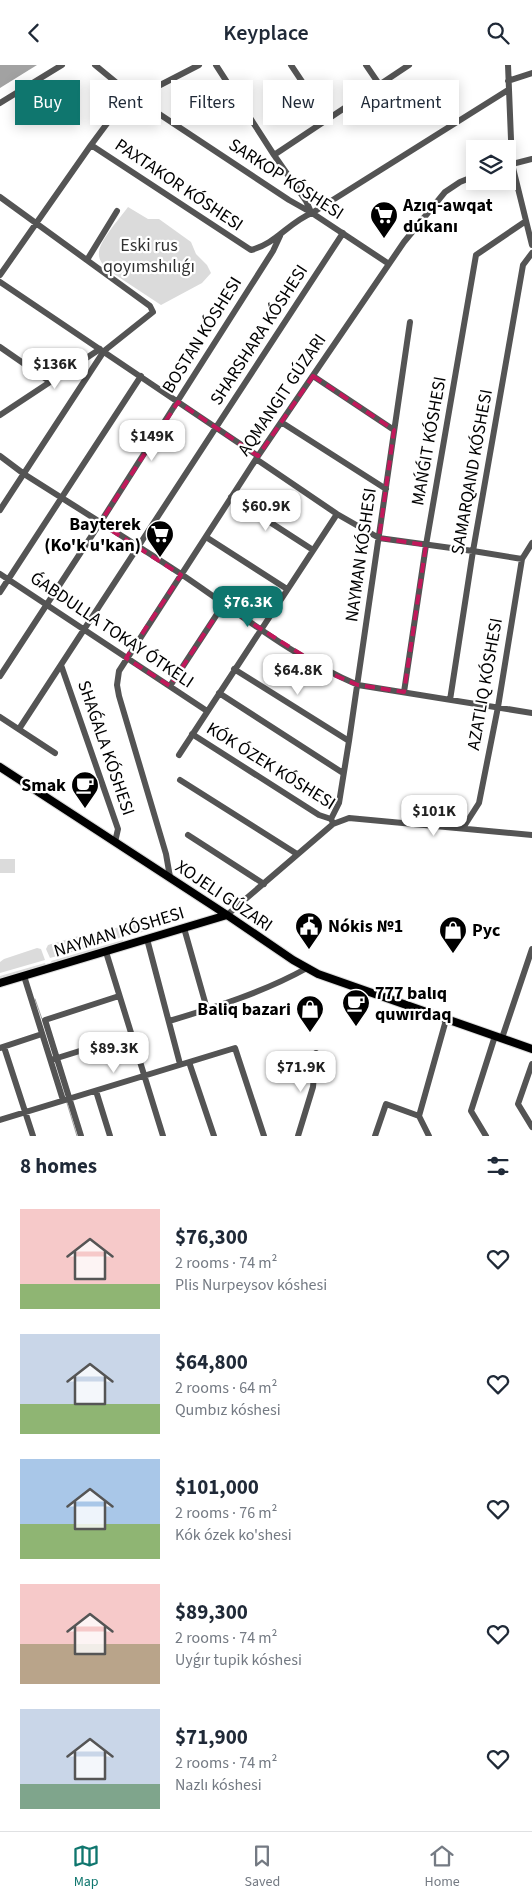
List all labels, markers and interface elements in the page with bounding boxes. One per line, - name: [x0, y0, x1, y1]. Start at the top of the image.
- text: Keyplace: [223, 17, 309, 49]
- icon: back: [20, 19, 48, 47]
- icon: search: [484, 19, 512, 47]
- chip: Buy: [15, 80, 80, 125]
- chip: Rent: [90, 80, 161, 125]
- chip: Filters: [171, 80, 253, 125]
- chip: New: [263, 80, 333, 125]
- chip: Apartment: [343, 80, 459, 125]
- street label: SARKOP KÓSHESI: [224, 132, 348, 226]
- street label: PAXTAKOR KÓSHESI: [110, 133, 248, 237]
- map controls: [466, 140, 516, 190]
- button: layers: [466, 140, 516, 190]
- place label: Azıq-awqat dúkanı: [402, 193, 493, 239]
- supermarket icon: Azıq-awqat dúkanı: [369, 200, 399, 239]
- park label: Eski rus qoyımshılıǵı: [103, 233, 195, 279]
- street label: SHARSHARA KÓSHESI: [204, 260, 314, 410]
- street label: BOSTAN KÓSHESI: [156, 272, 248, 398]
- street label: AQMANGIT GÚZARI: [232, 329, 332, 461]
- pin: $136K: [20, 347, 90, 390]
- text: $136K: [33, 353, 77, 375]
- street label: MAŃǴIT KÓSHESI: [405, 374, 453, 508]
- street label: SAMARQAND KÓSHESI: [445, 387, 499, 557]
- pin: $149K: [117, 419, 187, 462]
- text: $149K: [130, 425, 174, 447]
- street label: NAYMAN KÓSHESI: [339, 486, 383, 624]
- pin: $60.9K: [225, 489, 307, 532]
- text: $60.9K: [242, 495, 290, 517]
- place label: Bayterek (Ko'k u'kan): [44, 512, 141, 558]
- supermarket icon: Bayterek (Ko'k u'kan): [145, 519, 175, 558]
- street label: ǴABDULLA TOKAY ÓTKELI: [25, 566, 199, 694]
- pin: $76.3K: [207, 585, 289, 628]
- text: $76.3K: [224, 591, 272, 613]
- street label: AZATLIQ KÓSHESI: [461, 616, 509, 752]
- pin: $64.8K: [257, 653, 339, 696]
- text: $64.8K: [274, 659, 322, 681]
- street label: SHAǴALA KÓSHESI: [71, 677, 141, 819]
- street label: KÓK ÓZEK KÓSHESI: [202, 716, 340, 816]
- cafe icon: Smak: [70, 770, 100, 809]
- place label: Smak: [21, 773, 66, 798]
- pin: $101K: [399, 795, 469, 837]
- text: $101K: [412, 800, 456, 822]
- street label: XOJELI GÚZARI: [170, 854, 278, 938]
- street label: NAYMAN KÓSHESI: [51, 900, 187, 964]
- public building icon: Nókis №1: [294, 911, 324, 950]
- place label: Nókis №1: [328, 914, 403, 939]
- shop icon: Рус: [438, 915, 468, 954]
- place label: Рус: [472, 918, 501, 943]
- place label: 777 balıq quwırdaq: [375, 981, 452, 1027]
- cafe icon: 777 balıq quwırdaq: [341, 988, 371, 1027]
- shop icon: Baliq bazari: [295, 994, 325, 1033]
- place label: Baliq bazari: [197, 997, 291, 1022]
- pin: $89.3K: [73, 1031, 155, 1074]
- text: $89.3K: [90, 1037, 138, 1059]
- pin: $71.9K: [260, 1051, 342, 1093]
- text: $71.9K: [277, 1056, 325, 1078]
- text: 8 homes: [20, 1151, 97, 1181]
- icon: filters: [484, 1152, 512, 1180]
- text: $76,300: [175, 1222, 248, 1252]
- icon: home: [60, 1229, 120, 1289]
- icon: heart: [484, 1245, 512, 1273]
- text: 2 rooms · 74 m²: [175, 1252, 277, 1274]
- text: Plis Nurpeysov kóshesi: [175, 1274, 327, 1296]
- text: $64,800: [175, 1347, 248, 1377]
- icon: home: [60, 1354, 120, 1414]
- icon: heart: [484, 1370, 512, 1398]
- text: 2 rooms · 64 m²: [175, 1377, 277, 1399]
- text: Qumbız kóshesi: [175, 1399, 281, 1421]
- text: $101,000: [175, 1472, 259, 1502]
- icon: home: [60, 1479, 120, 1539]
- icon: heart: [484, 1495, 512, 1523]
- text: 2 rooms · 76 m²: [175, 1502, 277, 1524]
- text: Kók ózek ko'shesi: [175, 1524, 292, 1546]
- text: $89,300: [175, 1597, 248, 1627]
- icon: home: [60, 1604, 120, 1664]
- icon: heart: [484, 1620, 512, 1648]
- text: 2 rooms · 74 m²: [175, 1627, 277, 1649]
- text: Uyǵır tupik kóshesi: [175, 1649, 302, 1671]
- text: $71,900: [175, 1722, 248, 1752]
- icon: home: [60, 1729, 120, 1789]
- icon: heart: [484, 1745, 512, 1773]
- text: 2 rooms · 74 m²: [175, 1752, 277, 1774]
- text: Nazlı kóshesi: [175, 1774, 262, 1796]
- tab: Map: [72, 1842, 100, 1892]
- tab: Saved: [244, 1842, 280, 1892]
- tab: Home: [425, 1842, 460, 1892]

